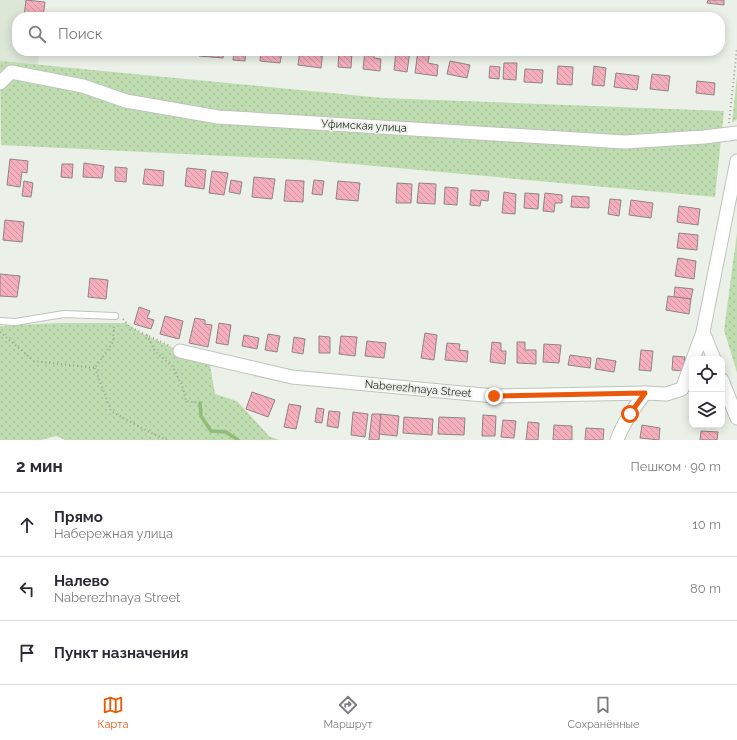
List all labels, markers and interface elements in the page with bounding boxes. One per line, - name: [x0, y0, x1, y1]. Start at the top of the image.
- search box: [12, 12, 725, 56]
- icon: search: [26, 23, 48, 45]
- text: Поиск: [58, 25, 103, 43]
- street label: Уфимская улица: [321, 117, 407, 135]
- map controls: [689, 356, 725, 428]
- button: locate: [689, 356, 725, 392]
- street label: Naberezhnaya Street: [364, 378, 472, 400]
- route end: [485, 387, 503, 405]
- button: layers: [689, 392, 725, 428]
- route start: [621, 405, 639, 423]
- text: 2 мин: [16, 456, 63, 476]
- text: Пешком · 90 m: [631, 459, 721, 474]
- text: Прямо: [54, 508, 103, 526]
- icon: ahead: [16, 514, 38, 536]
- text: 10 m: [692, 517, 721, 532]
- text: Набережная улица: [54, 526, 173, 541]
- text: Налево: [54, 572, 109, 590]
- icon: left: [16, 578, 38, 600]
- text: 80 m: [690, 581, 721, 596]
- text: Naberezhnaya Street: [54, 590, 180, 605]
- icon: arrive: [16, 642, 38, 664]
- text: Пункт назначения: [54, 644, 188, 662]
- tab: Карта: [98, 694, 128, 731]
- tab: Маршрут: [323, 694, 372, 731]
- tab: Сохранённые: [567, 694, 639, 731]

